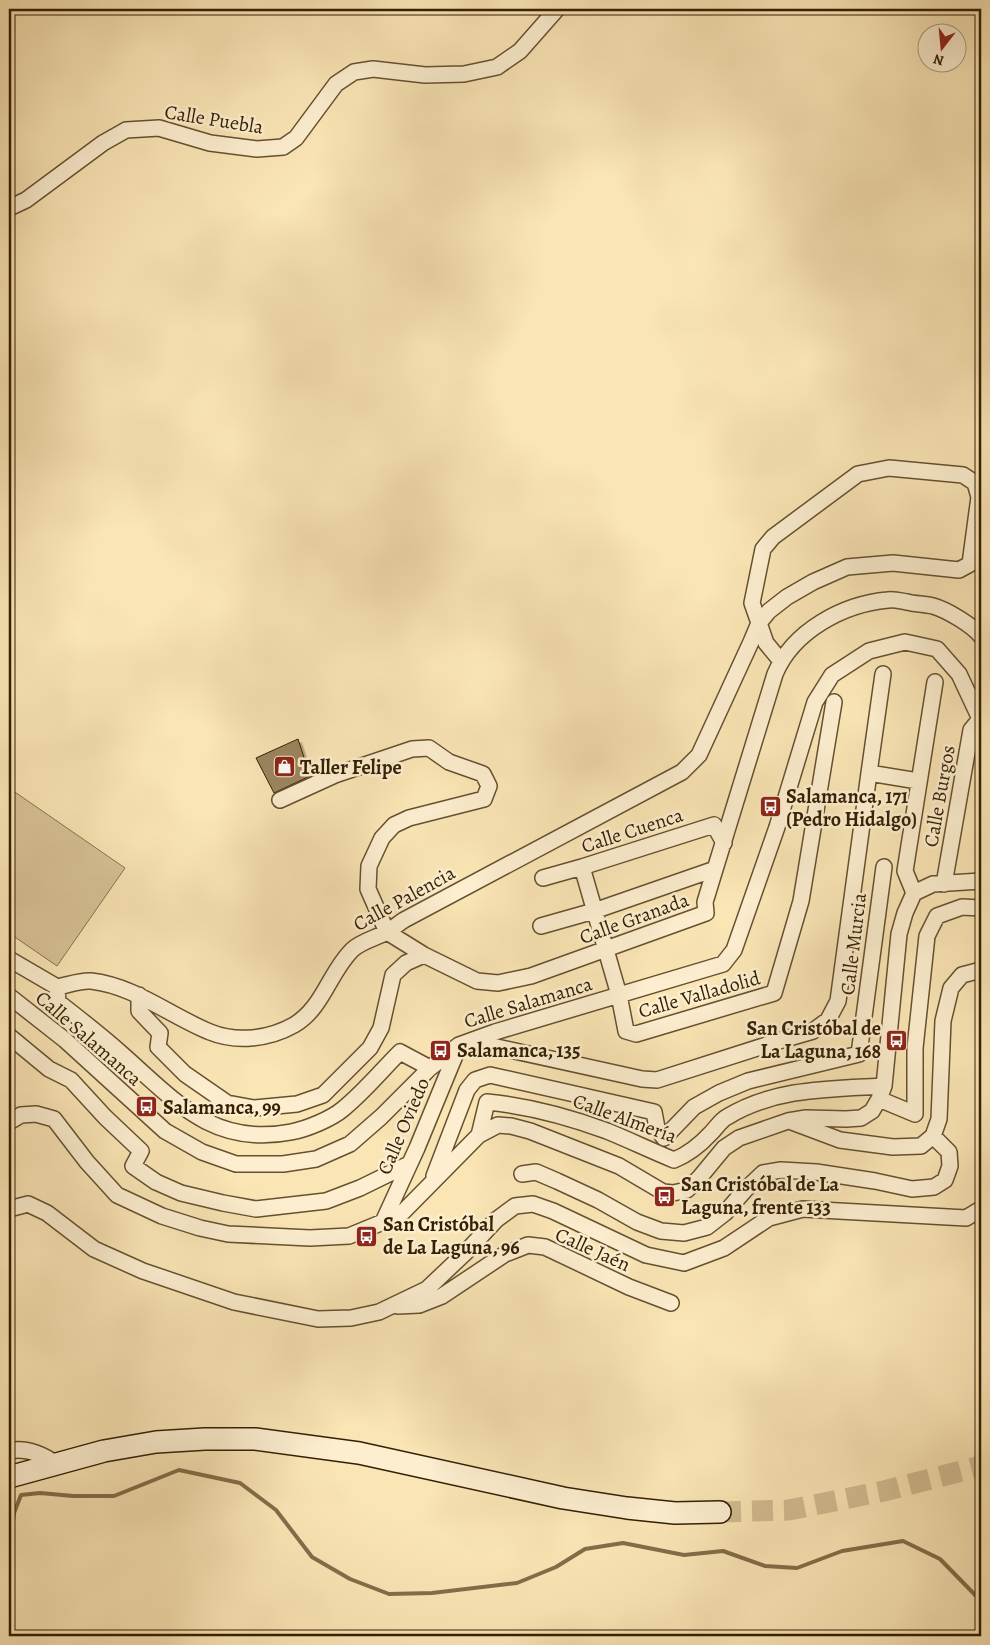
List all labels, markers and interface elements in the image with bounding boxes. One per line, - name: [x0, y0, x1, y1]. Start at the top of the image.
- north arrow: [918, 22, 968, 72]
- text: N: [931, 49, 946, 71]
- street label: Calle Puebla: [163, 98, 266, 141]
- street label: Calle Burgos: [917, 743, 962, 849]
- place label: Taller Felipe: [300, 754, 402, 781]
- shop icon: Taller Felipe: [272, 755, 296, 779]
- place label: Salamanca, 171 (Pedro Hidalgo): [786, 783, 917, 833]
- bus stop icon: Salamanca, 171 (Pedro Hidalgo): [758, 795, 782, 819]
- street label: Calle Cuenca: [578, 801, 687, 860]
- street label: Calle Palencia: [348, 859, 461, 938]
- street label: Calle Granada: [576, 886, 693, 951]
- street label: Calle Murcia: [834, 891, 873, 997]
- street label: Calle Valladolid: [635, 964, 763, 1025]
- street label: Calle Salamanca: [461, 970, 596, 1035]
- street label: Calle Salamanca: [30, 985, 148, 1093]
- place label: San Cristóbal de La Laguna, 168: [747, 1015, 881, 1065]
- bus stop icon: San Cristóbal de La Laguna, 168: [885, 1028, 909, 1052]
- place label: Salamanca, 135: [457, 1037, 581, 1064]
- bus stop icon: Salamanca, 135: [429, 1038, 453, 1062]
- street label: Calle Oviedo: [371, 1074, 436, 1179]
- street label: Calle Almería: [569, 1087, 681, 1150]
- place label: Salamanca, 99: [163, 1094, 281, 1121]
- bus stop icon: Salamanca, 99: [135, 1095, 159, 1119]
- place label: San Cristóbal de La Laguna, frente 133: [681, 1171, 840, 1221]
- bus stop icon: San Cristóbal de La Laguna, frente 133: [653, 1184, 677, 1208]
- place label: San Cristóbal de La Laguna, 96: [383, 1211, 520, 1261]
- street label: Calle Jaén: [551, 1221, 635, 1278]
- bus stop icon: San Cristóbal de La Laguna, 96: [355, 1224, 379, 1248]

